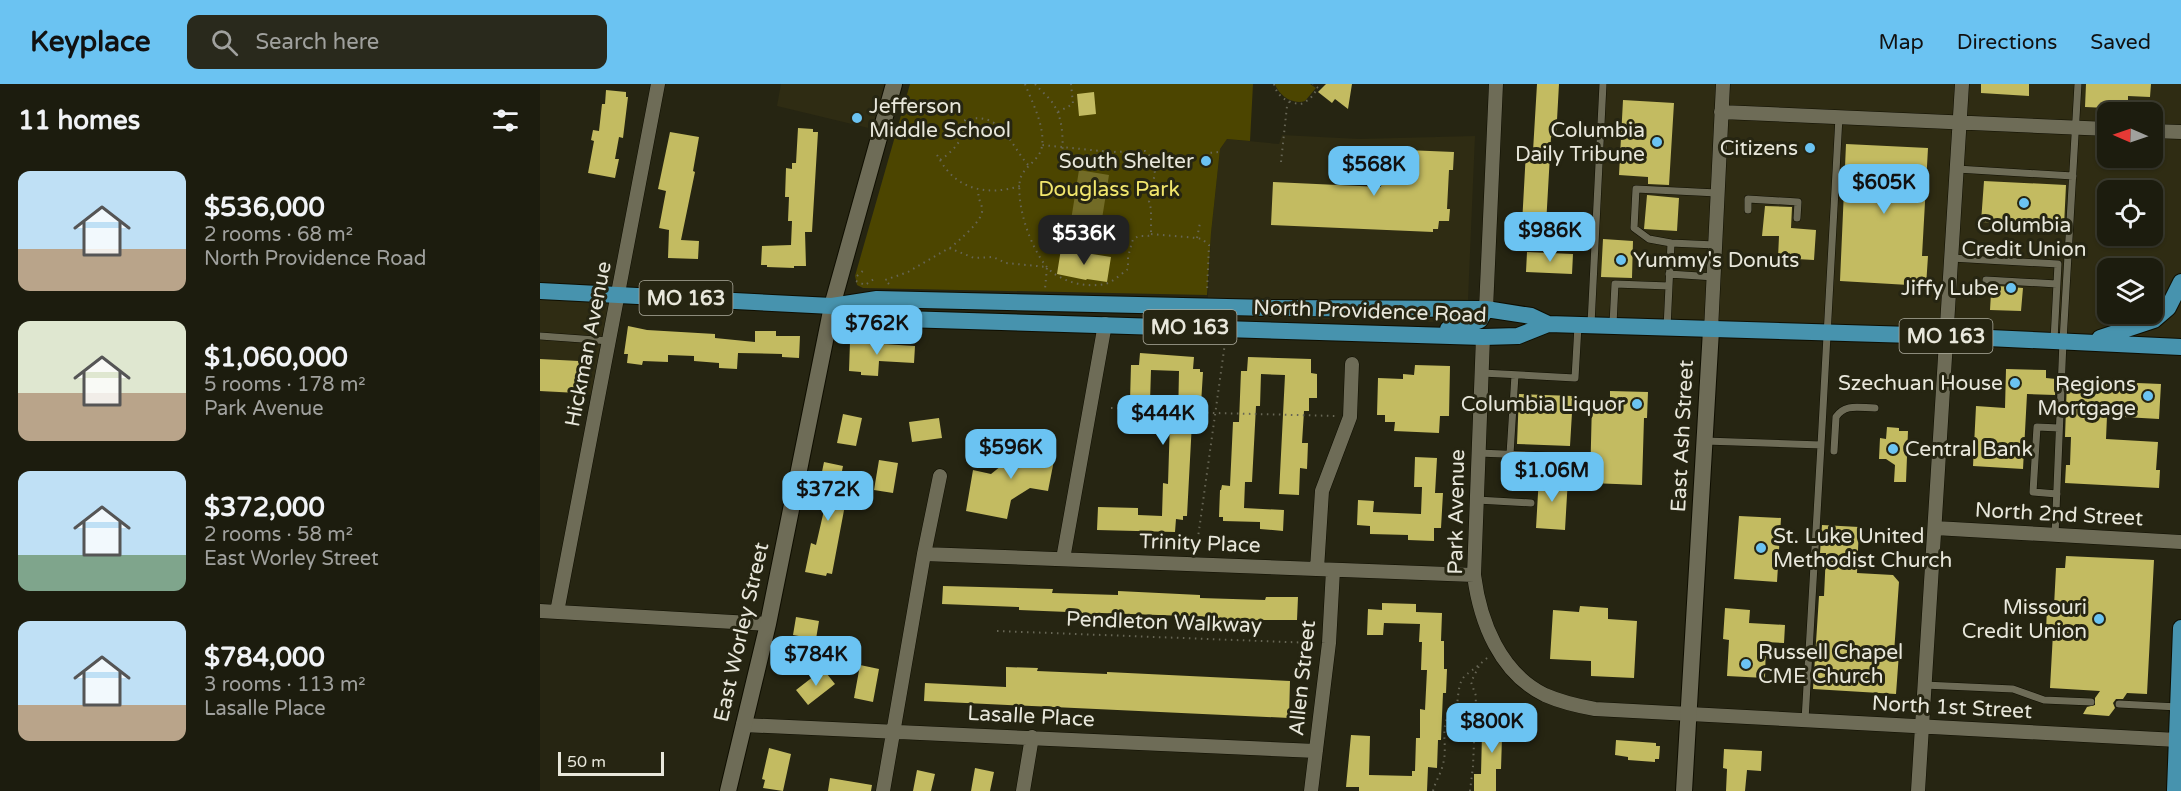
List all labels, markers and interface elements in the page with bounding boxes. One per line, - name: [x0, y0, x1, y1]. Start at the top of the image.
- search box: [187, 15, 607, 69]
- text: Keyplace: [30, 25, 151, 59]
- icon: search: [208, 26, 241, 59]
- text: Search here: [256, 29, 379, 55]
- text: Map: [1878, 30, 1924, 55]
- text: Directions: [1957, 30, 2057, 55]
- text: Saved: [2090, 30, 2151, 55]
- place label: Jefferson Middle School: [869, 94, 1011, 143]
- north arrow: [2097, 102, 2163, 168]
- map controls: [2097, 102, 2163, 324]
- icon: filters: [489, 104, 522, 137]
- text: 11 homes: [18, 105, 140, 136]
- marker: Jefferson Middle School: [850, 111, 864, 125]
- place label: Columbia Daily Tribune: [1515, 118, 1645, 167]
- marker: Columbia Daily Tribune: [1650, 135, 1664, 149]
- place label: Citizens: [1720, 136, 1798, 161]
- marker: Citizens: [1803, 141, 1817, 155]
- pin: $568K: [1332, 146, 1416, 197]
- place label: South Shelter: [1059, 149, 1194, 174]
- text: $568K: [1342, 153, 1406, 177]
- marker: South Shelter: [1199, 154, 1213, 168]
- pin: $605K: [1842, 164, 1926, 215]
- text: $605K: [1852, 171, 1916, 195]
- park label: Douglass Park: [1038, 177, 1180, 202]
- button: locate: [2097, 180, 2163, 246]
- text: $536,000: [204, 192, 325, 223]
- icon: home: [66, 195, 138, 267]
- marker: Columbia Credit Union: [2017, 196, 2031, 210]
- pin: $986K: [1508, 212, 1592, 263]
- place label: Columbia Credit Union: [1961, 213, 2087, 262]
- pin: $536K: [1042, 215, 1126, 266]
- text: $986K: [1518, 219, 1582, 243]
- text: $536K: [1052, 222, 1116, 246]
- text: 2 rooms · 68 m²: [204, 223, 353, 247]
- text: North Providence Road: [204, 247, 426, 271]
- place label: Yummy's Donuts: [1633, 248, 1799, 273]
- marker: Yummy's Donuts: [1614, 253, 1628, 267]
- button: layers: [2097, 258, 2163, 324]
- street label: Hickman Avenue: [560, 259, 617, 429]
- place label: Jiffy Lube: [1901, 276, 1999, 301]
- road number: MO 163: [640, 281, 732, 315]
- marker: Jiffy Lube: [2004, 281, 2018, 295]
- street label: North Providence Road: [1253, 295, 1487, 328]
- pin: $762K: [835, 305, 919, 356]
- road number: MO 163: [1144, 310, 1236, 344]
- text: $762K: [845, 312, 909, 336]
- road number: MO 163: [1900, 319, 1992, 353]
- text: $1,060,000: [204, 342, 348, 373]
- icon: home: [66, 345, 138, 417]
- street label: East Ash Street: [1666, 359, 1699, 513]
- place label: Szechuan House: [1838, 371, 2003, 396]
- place label: Regions Mortgage: [2037, 372, 2136, 421]
- text: 5 rooms · 178 m²: [204, 373, 366, 397]
- marker: Szechuan House: [2008, 376, 2022, 390]
- marker: Regions Mortgage: [2141, 389, 2155, 403]
- place label: Columbia Liquor: [1461, 392, 1625, 417]
- pin: $444K: [1121, 395, 1205, 446]
- text: Park Avenue: [204, 397, 324, 421]
- marker: Columbia Liquor: [1630, 397, 1644, 411]
- text: $444K: [1131, 402, 1195, 426]
- pin: $596K: [969, 429, 1053, 480]
- text: $596K: [979, 436, 1043, 460]
- place label: Central Bank: [1905, 437, 2033, 462]
- marker: Central Bank: [1886, 442, 1900, 456]
- street label: Park Avenue: [1443, 449, 1470, 575]
- pin: $1.06M: [1503, 452, 1601, 503]
- text: $1.06M: [1515, 459, 1589, 483]
- pin: $372K: [786, 471, 870, 522]
- text: $372K: [796, 478, 860, 502]
- text: $372,000: [204, 492, 325, 523]
- icon: home: [66, 495, 138, 567]
- street label: North 2nd Street: [1974, 498, 2144, 531]
- text: 2 rooms · 58 m²: [204, 523, 353, 547]
- place label: St. Luke United Methodist Church: [1773, 524, 1952, 573]
- street label: Trinity Place: [1139, 529, 1261, 558]
- street label: East Worley Street: [709, 540, 774, 724]
- marker: St. Luke United Methodist Church: [1754, 541, 1768, 555]
- text: East Worley Street: [204, 547, 379, 571]
- place label: Missouri Credit Union: [1962, 595, 2087, 644]
- street label: Pendleton Walkway: [1066, 607, 1262, 638]
- marker: Missouri Credit Union: [2092, 612, 2106, 626]
- street label: Allen Street: [1284, 619, 1321, 737]
- pin: $784K: [774, 636, 858, 687]
- place label: Russell Chapel CME Church: [1758, 640, 1903, 689]
- text: $784,000: [204, 642, 325, 673]
- text: $784K: [784, 643, 848, 667]
- icon: home: [66, 645, 138, 717]
- marker: Russell Chapel CME Church: [1739, 657, 1753, 671]
- text: 3 rooms · 113 m²: [204, 673, 366, 697]
- street label: North 1st Street: [1871, 691, 2033, 724]
- text: Lasalle Place: [204, 697, 326, 721]
- street label: Lasalle Place: [967, 701, 1095, 732]
- pin: $800K: [1450, 703, 1534, 754]
- text: $800K: [1460, 710, 1524, 734]
- scale bar: [558, 749, 664, 776]
- text: 50 m: [567, 752, 606, 772]

